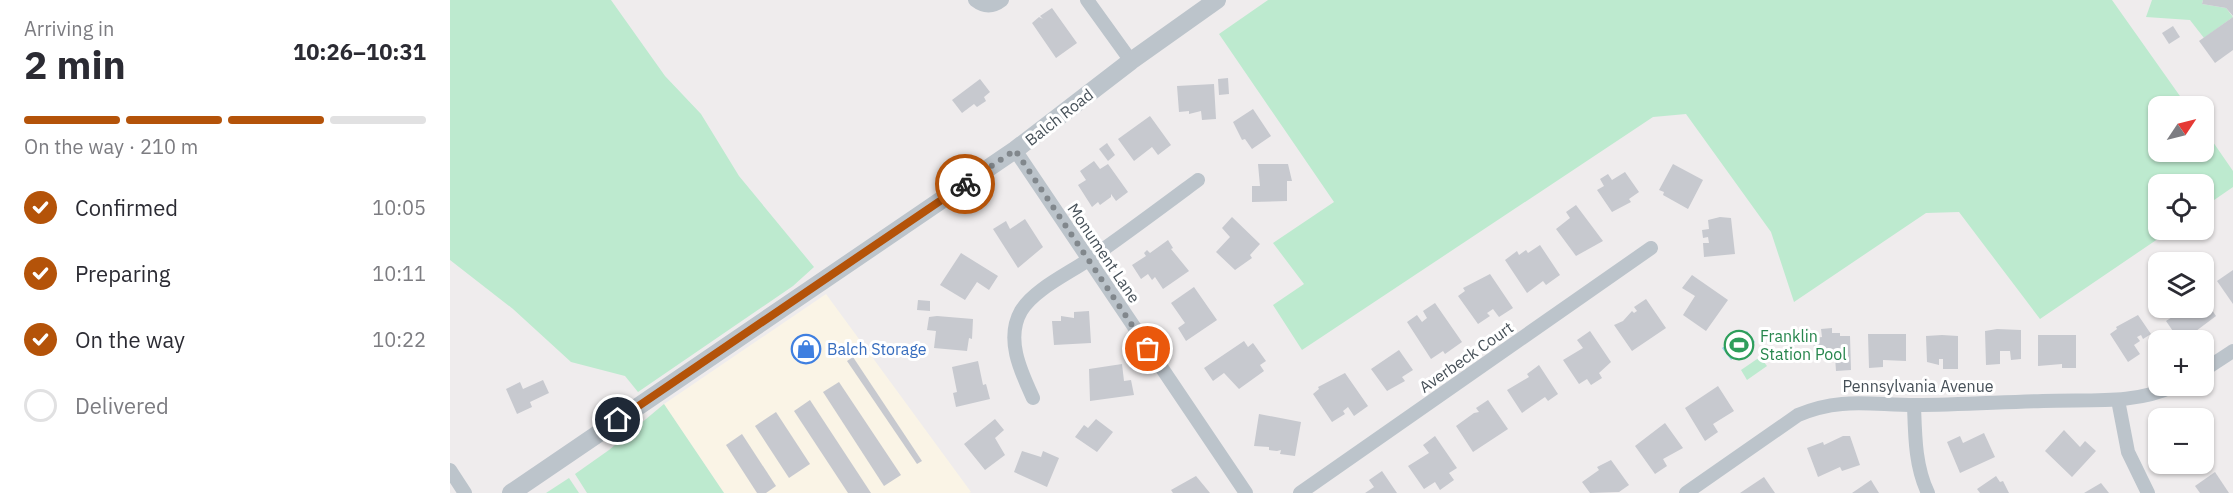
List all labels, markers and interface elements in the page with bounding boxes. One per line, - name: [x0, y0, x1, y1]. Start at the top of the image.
- text: Arriving in: [24, 15, 114, 42]
- text: 10:26–10:31: [293, 37, 426, 66]
- text: 2 min: [24, 39, 126, 90]
- street label: Balch Road: [1021, 84, 1097, 150]
- north arrow: [2148, 96, 2214, 162]
- map controls: [2148, 96, 2214, 474]
- text: On the way · 210 m: [24, 133, 198, 160]
- courier: [935, 154, 995, 214]
- icon: bike: [949, 168, 982, 201]
- button: locate: [2148, 174, 2214, 240]
- icon: check: [24, 191, 57, 224]
- text: Confirmed: [75, 193, 178, 222]
- text: 10:05: [372, 194, 426, 221]
- street label: Monument Lane: [1063, 199, 1145, 307]
- button: layers: [2148, 252, 2214, 318]
- icon: check: [24, 257, 57, 290]
- text: Preparing: [75, 259, 170, 288]
- text: 10:11: [372, 260, 426, 287]
- street label: Averbeck Court: [1415, 317, 1517, 397]
- icon: check: [24, 323, 57, 356]
- pin: [1122, 323, 1173, 374]
- text: On the way: [75, 325, 185, 354]
- text: 10:22: [372, 326, 426, 353]
- place label: Franklin Station Pool: [1760, 326, 1847, 364]
- sports icon: Franklin Station Pool: [1723, 329, 1755, 361]
- button: +: [2148, 330, 2214, 396]
- icon: bag: [1131, 332, 1164, 365]
- shop icon: Balch Storage: [790, 333, 822, 365]
- place label: Balch Storage: [827, 339, 927, 359]
- street label: Pennsylvania Avenue: [1842, 376, 1994, 396]
- text: Delivered: [75, 391, 169, 420]
- pin: [592, 394, 643, 445]
- icon: home: [601, 403, 634, 436]
- button: −: [2148, 408, 2214, 474]

